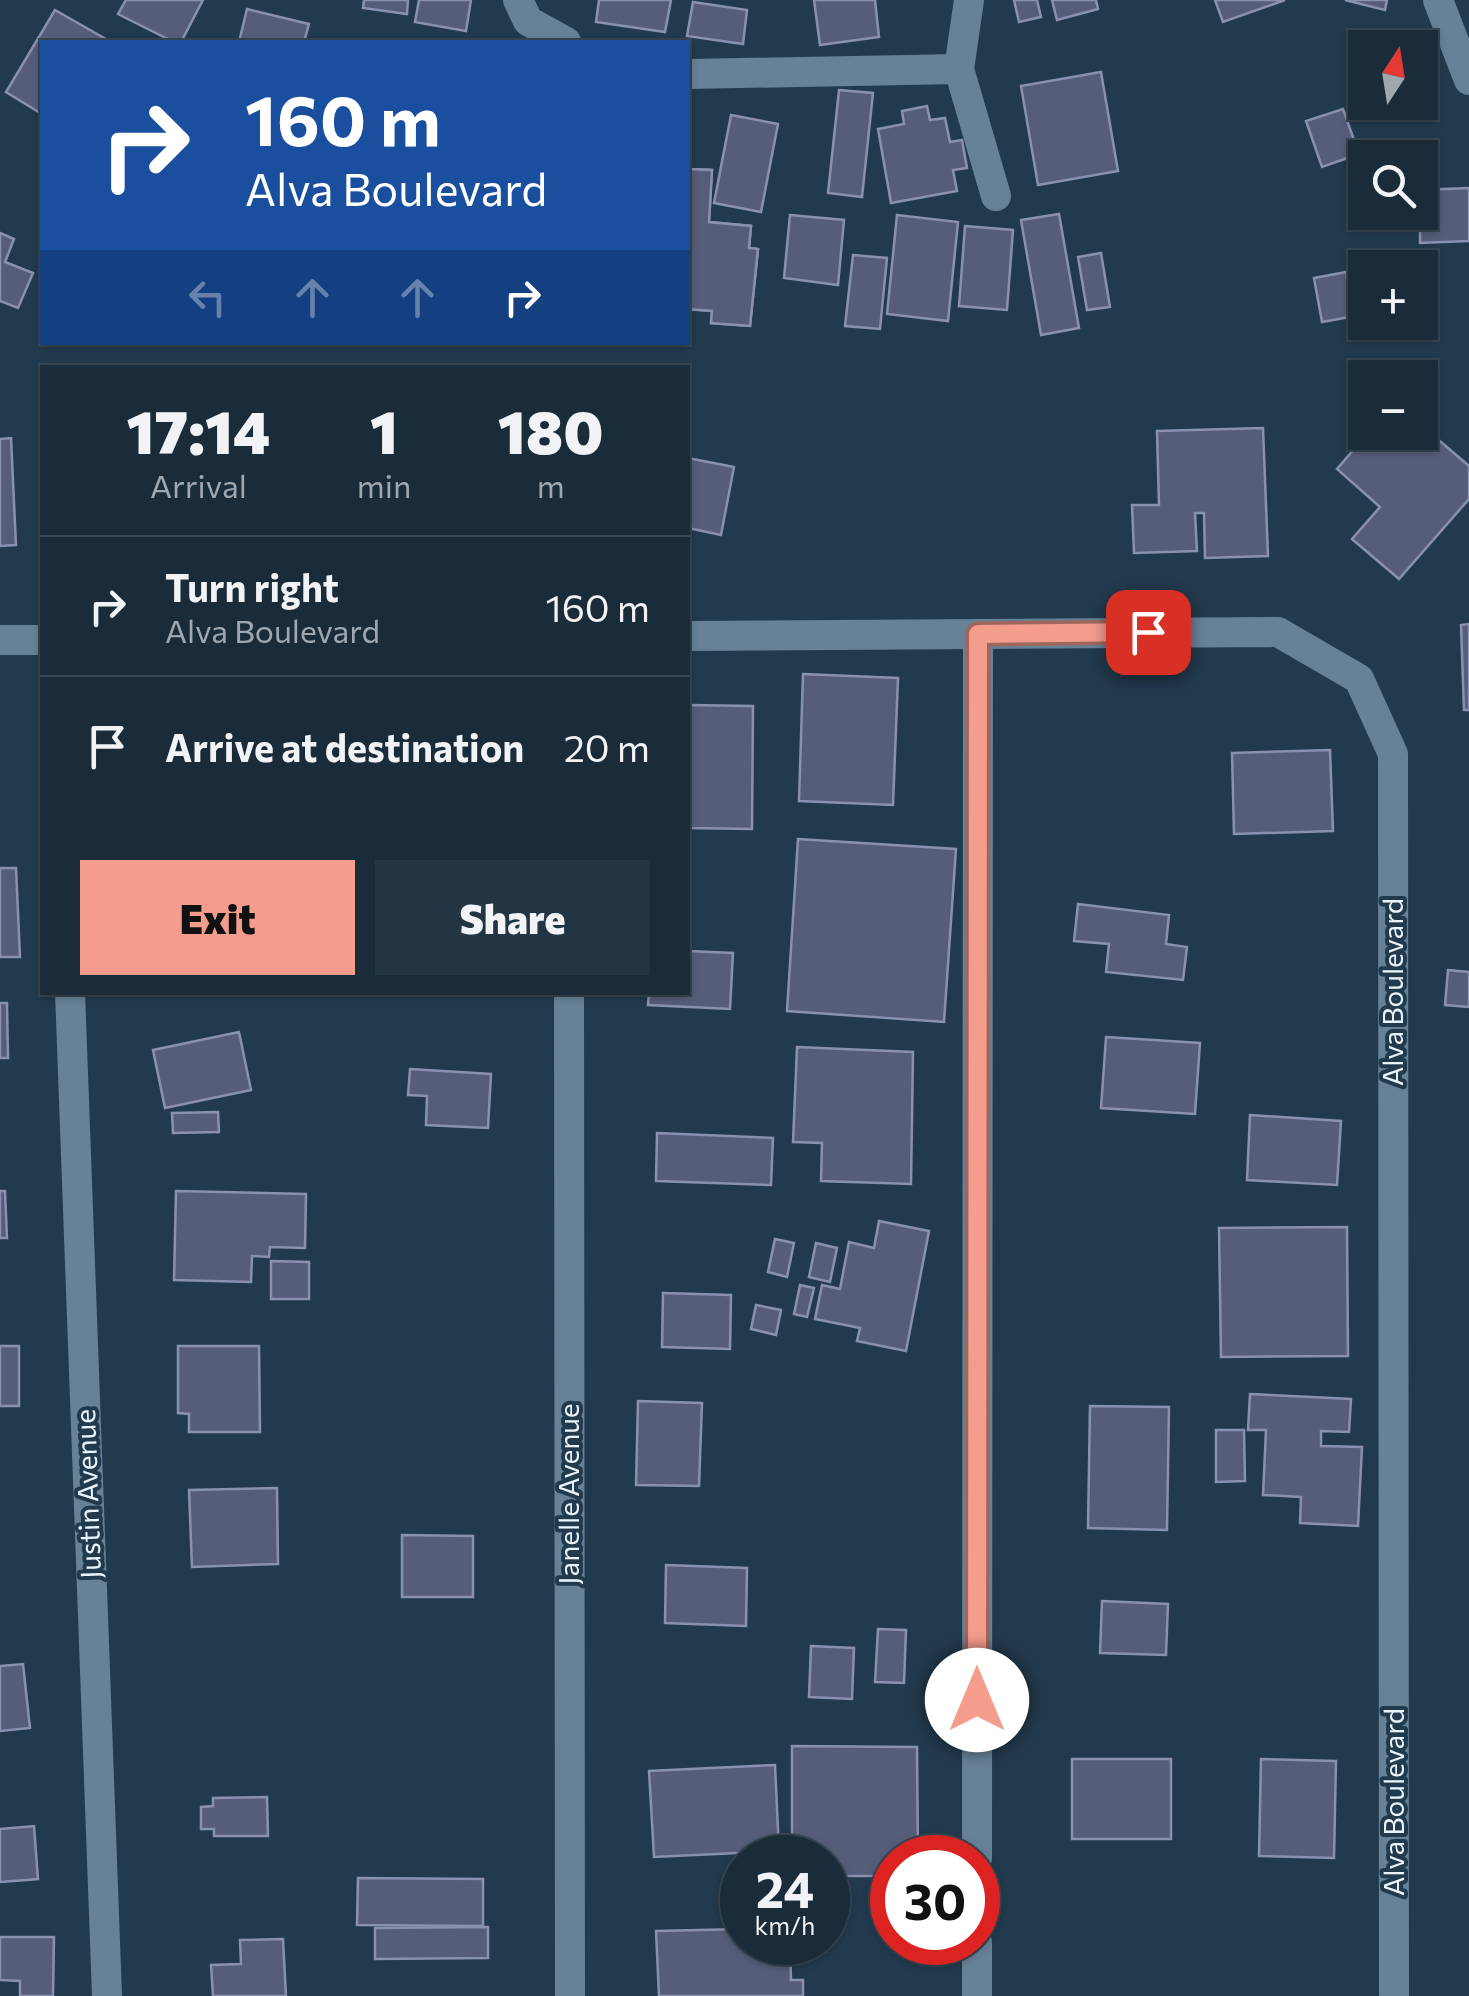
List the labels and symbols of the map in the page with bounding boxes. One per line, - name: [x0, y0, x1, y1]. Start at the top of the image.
- north arrow: [1348, 30, 1438, 120]
- pin: [1106, 590, 1191, 675]
- street label: Alva Boulevard: [1375, 898, 1409, 1086]
- street label: Janelle Avenue: [551, 1403, 585, 1585]
- street label: Justin Avenue: [67, 1409, 107, 1580]
- position arrow: [925, 1648, 1029, 1752]
- street label: Alva Boulevard: [1376, 1708, 1410, 1896]
- speed limit sign: 30: [870, 1835, 1000, 1965]

